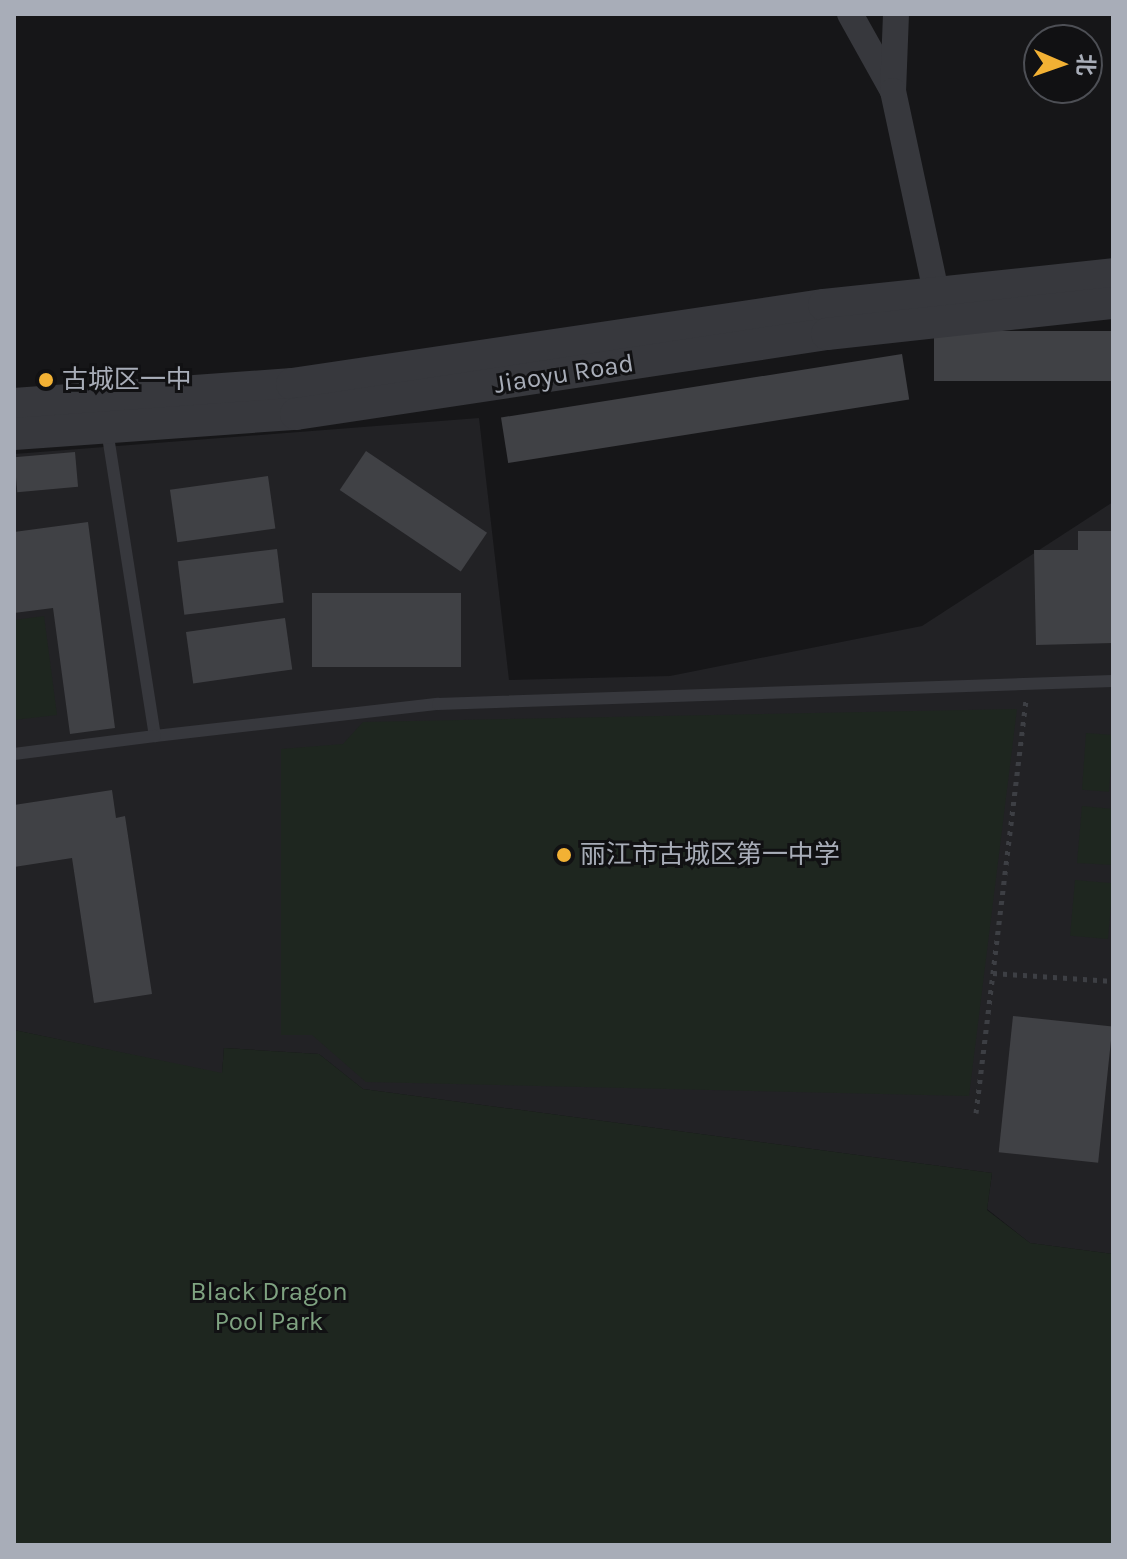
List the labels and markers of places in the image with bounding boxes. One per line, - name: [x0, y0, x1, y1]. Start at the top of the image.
- place label: 古城区一中: [62, 364, 192, 396]
- marker: 古城区一中: [37, 371, 55, 389]
- place label: 丽江市古城区第一中学: [580, 839, 840, 871]
- marker: 丽江市古城区第一中学: [555, 846, 573, 864]

